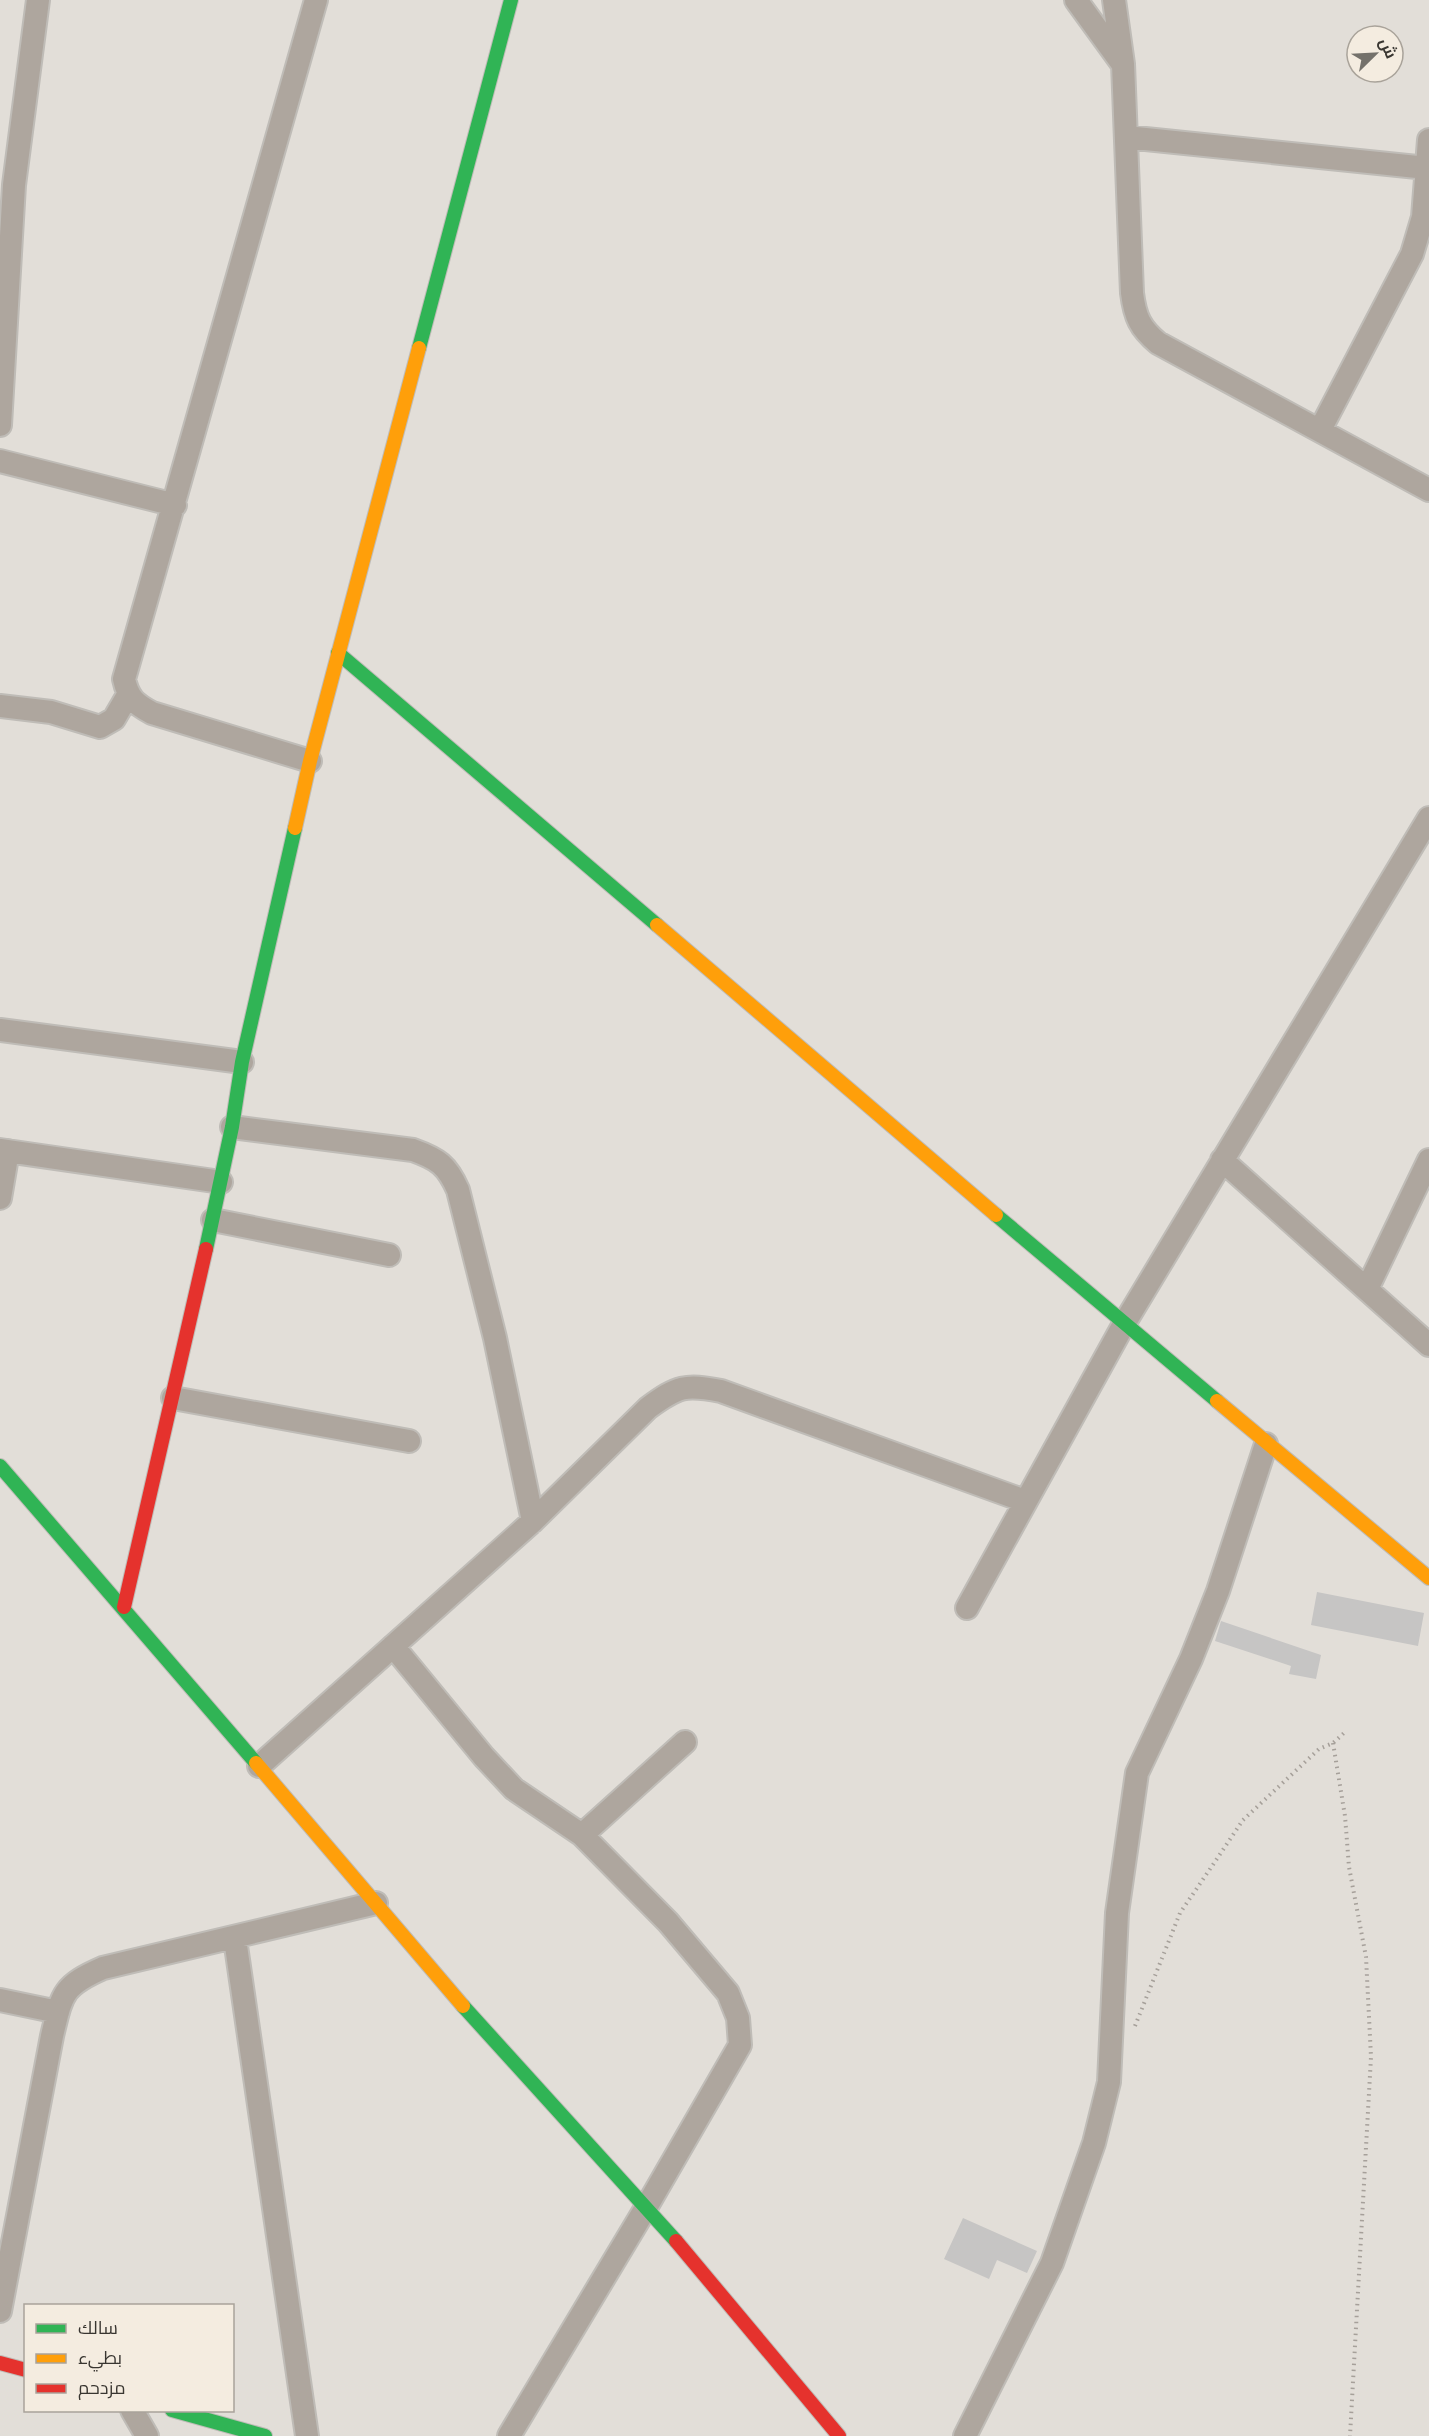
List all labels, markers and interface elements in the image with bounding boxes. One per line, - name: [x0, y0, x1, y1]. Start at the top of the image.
- north arrow: [1345, 24, 1405, 84]
- text: ش: [1374, 35, 1401, 62]
- legend: [24, 2304, 234, 2412]
- text: سالك: [78, 2317, 118, 2339]
- text: بطيء: [78, 2347, 122, 2372]
- text: مزدحم: [78, 2377, 126, 2400]

